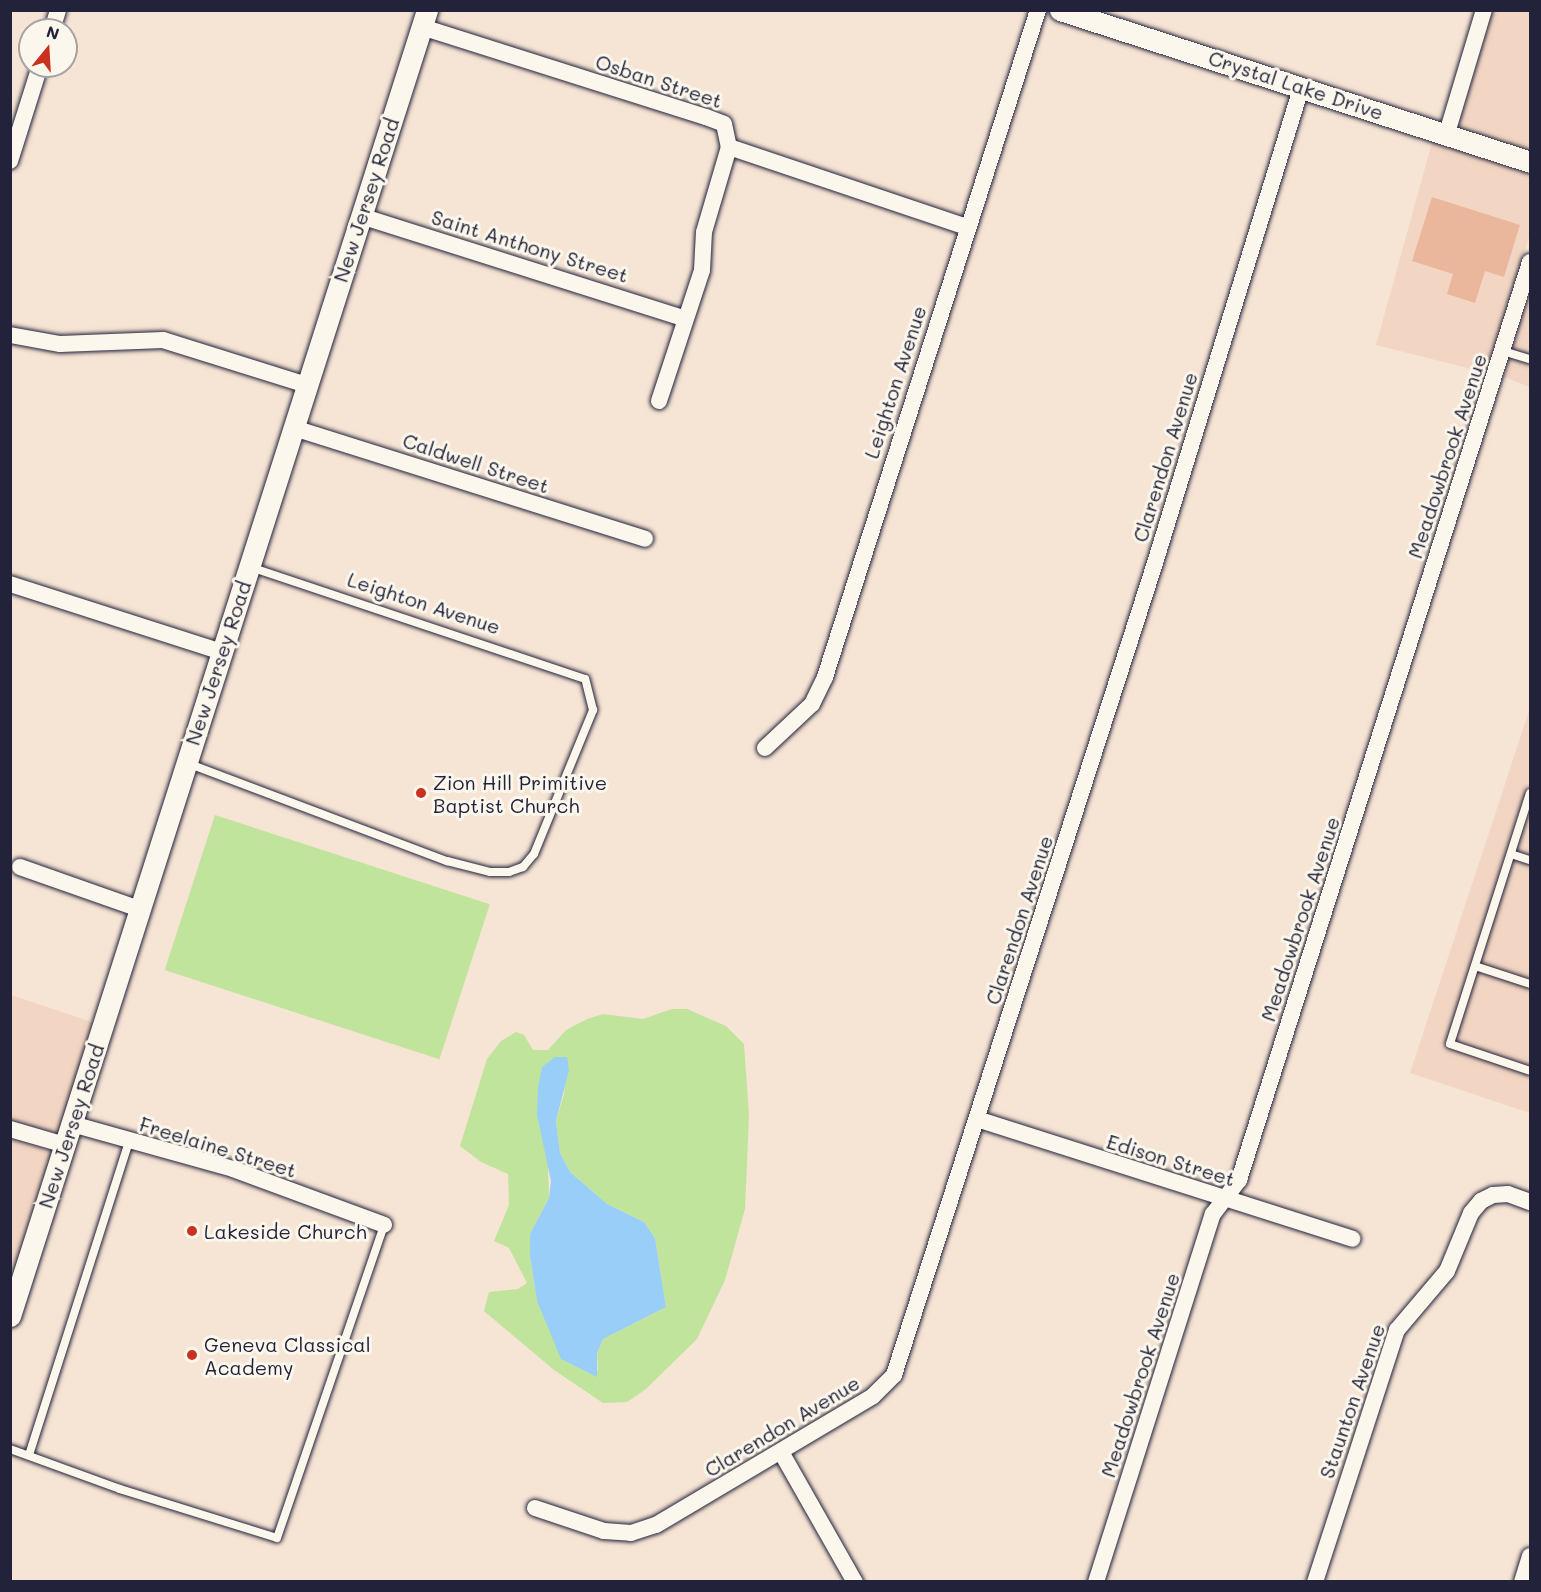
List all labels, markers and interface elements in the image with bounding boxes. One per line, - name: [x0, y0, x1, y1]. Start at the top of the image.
- north arrow: [18, 18, 78, 78]
- text: N: [44, 20, 62, 44]
- street label: Crystal Lake Drive: [1206, 45, 1386, 125]
- street label: Osban Street: [593, 49, 725, 113]
- street label: New Jersey Road: [328, 115, 404, 285]
- street label: Saint Anthony Street: [429, 205, 631, 287]
- street label: Leighton Avenue: [859, 303, 931, 461]
- street label: Meadowbrook Avenue: [1403, 351, 1491, 561]
- street label: Clarendon Avenue: [1128, 369, 1202, 545]
- street label: Caldwell Street: [400, 428, 552, 498]
- street label: Leighton Avenue: [345, 567, 503, 639]
- street label: New Jersey Road: [180, 578, 256, 748]
- place label: Zion Hill Primitive Baptist Church: [433, 770, 607, 817]
- marker: Zion Hill Primitive Baptist Church: [414, 786, 428, 800]
- street label: Meadowbrook Avenue: [1256, 814, 1344, 1024]
- street label: Clarendon Avenue: [980, 832, 1058, 1008]
- street label: New Jersey Road: [33, 1041, 109, 1211]
- street label: Freelaine Street: [137, 1112, 299, 1182]
- street label: Edison Street: [1104, 1129, 1238, 1191]
- place label: Lakeside Church: [204, 1219, 367, 1243]
- marker: Lakeside Church: [185, 1224, 199, 1238]
- street label: Meadowbrook Avenue: [1096, 1270, 1184, 1480]
- street label: Staunton Avenue: [1314, 1321, 1390, 1481]
- place label: Geneva Classical Academy: [204, 1332, 371, 1379]
- marker: Geneva Classical Academy: [185, 1348, 199, 1362]
- street label: Clarendon Avenue: [700, 1370, 864, 1482]

